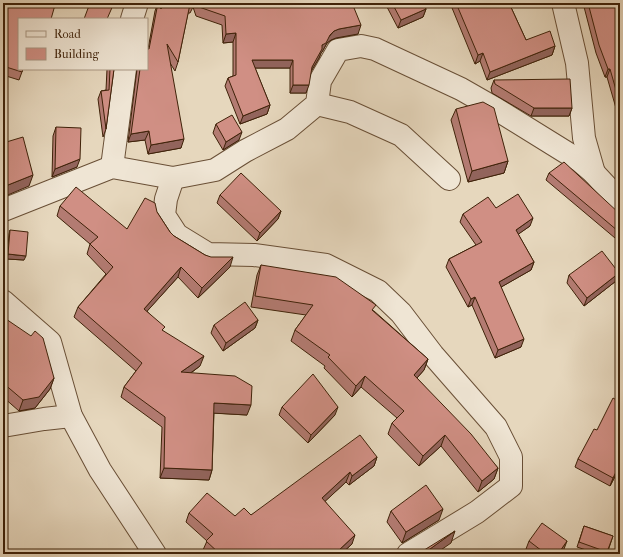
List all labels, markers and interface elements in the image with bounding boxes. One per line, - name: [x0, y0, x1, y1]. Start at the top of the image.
- legend: [18, 18, 148, 70]
- text: Road: [54, 27, 81, 41]
- text: Building: [54, 47, 99, 61]

